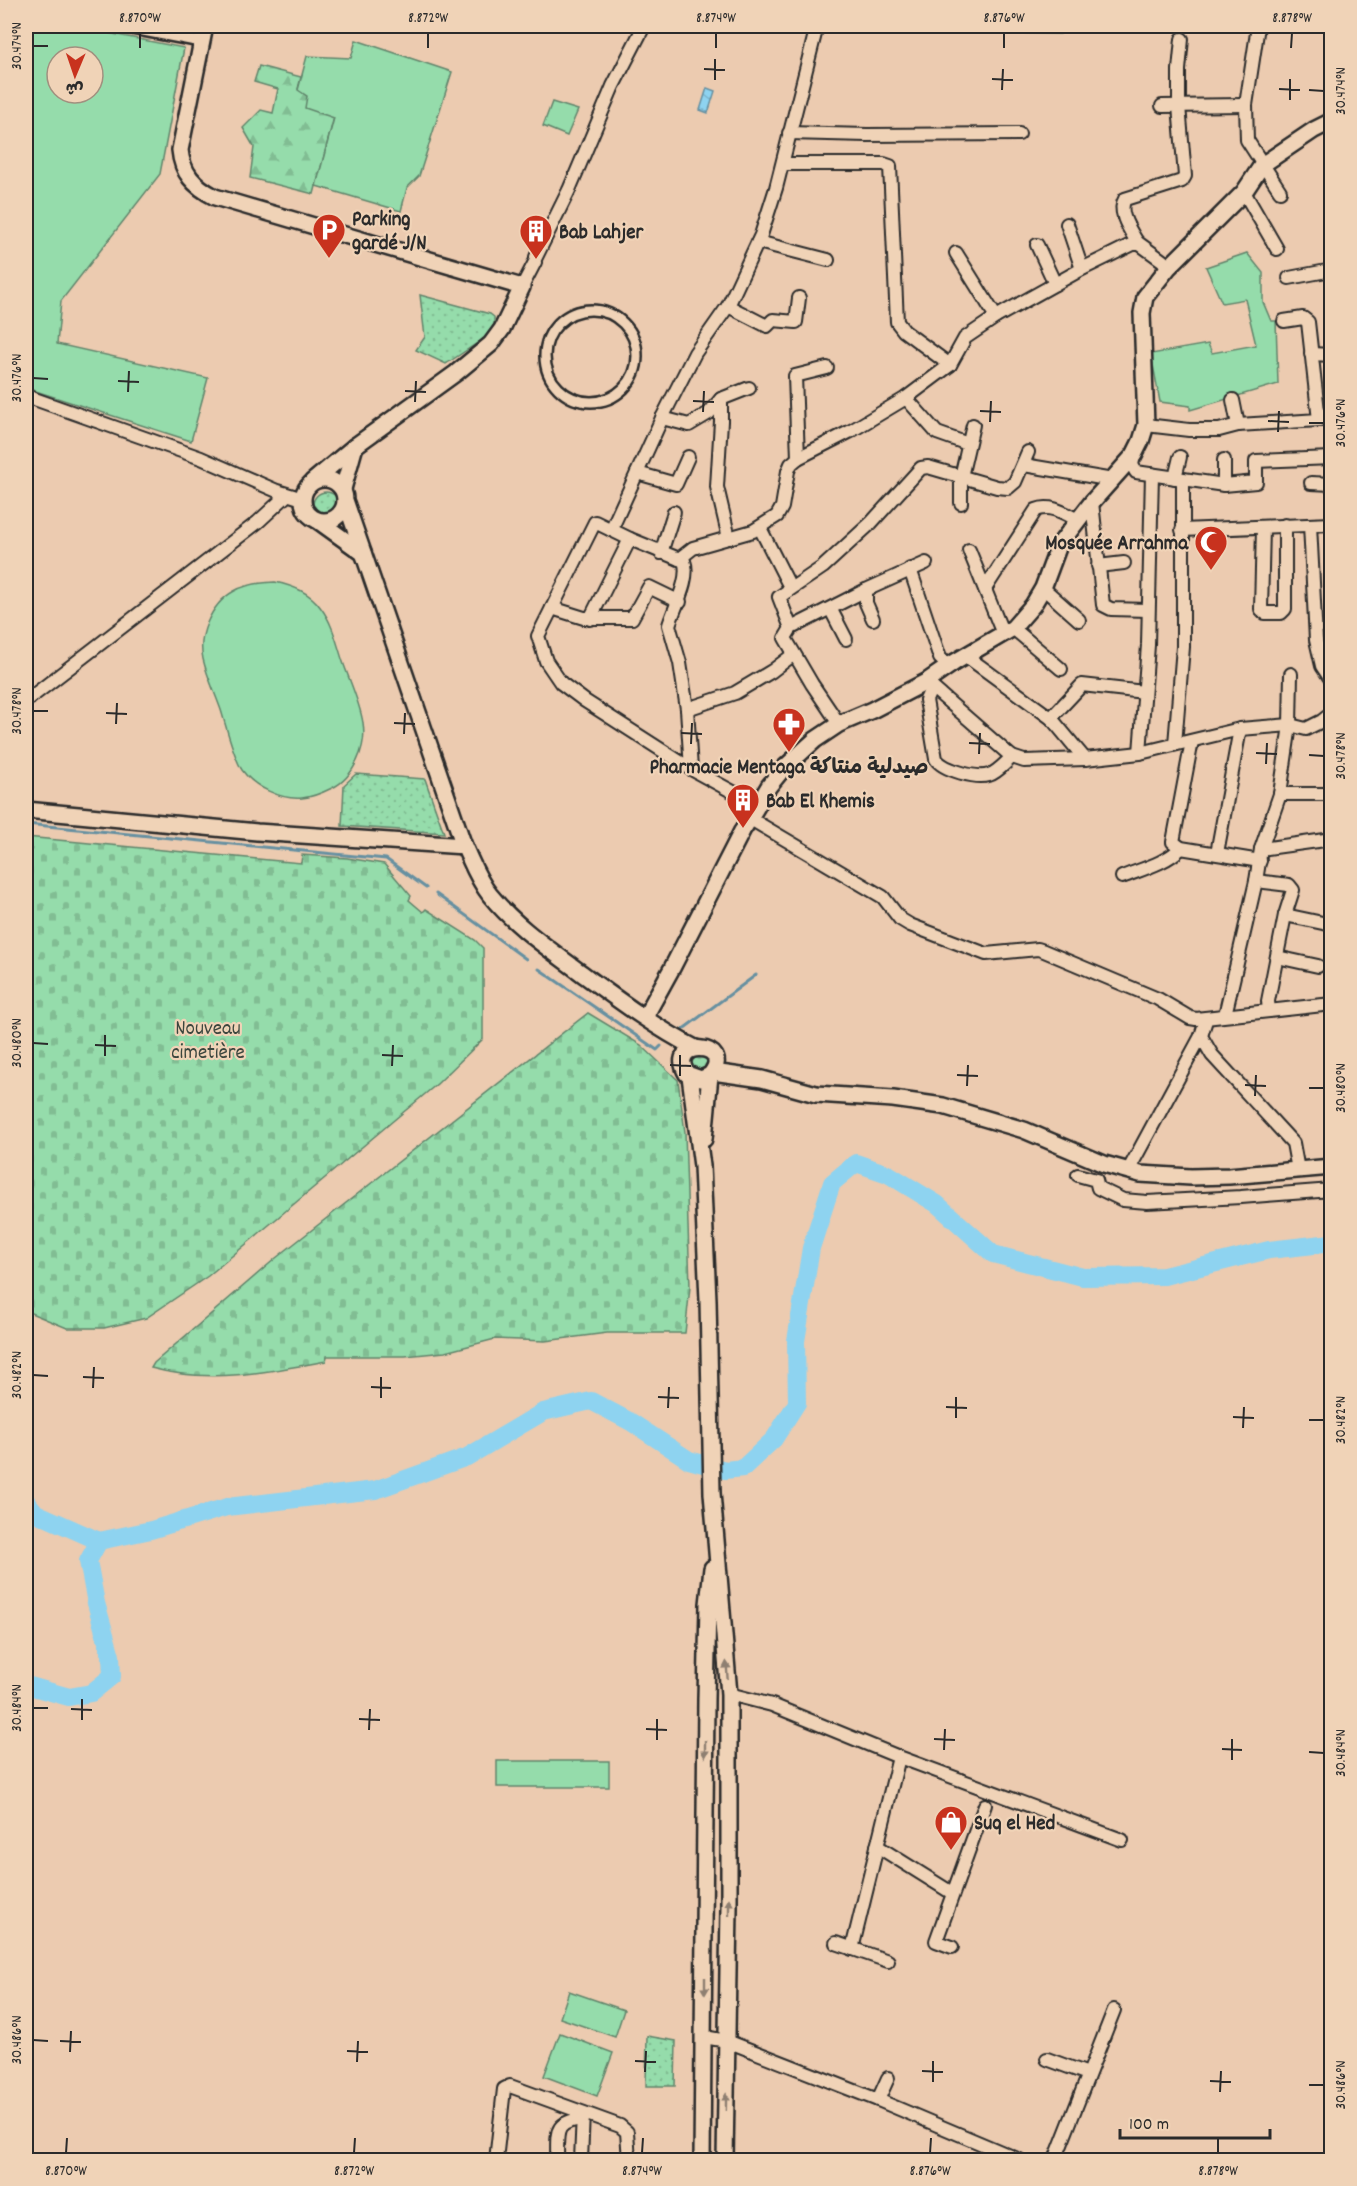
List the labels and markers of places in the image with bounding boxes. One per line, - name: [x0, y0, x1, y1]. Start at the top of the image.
- place label: Parking gardé J/N: [352, 206, 427, 260]
- parking icon: Parking gardé J/N: [311, 212, 347, 259]
- building icon: Bab Lahjer: [518, 213, 554, 260]
- place label: Bab Lahjer: [559, 219, 645, 249]
- mosque icon: Mosquée Arrahma: [1193, 524, 1229, 571]
- place label: Mosquée Arrahma: [1045, 530, 1189, 560]
- pharmacy icon: Pharmacie Mentaga صيدلية منتاكة: [771, 706, 807, 753]
- place label: Pharmacie Mentaga صيدلية منتاكة: [650, 754, 928, 784]
- building icon: Bab El Khemis: [725, 782, 761, 829]
- place label: Bab El Khemis: [766, 788, 875, 818]
- shop icon: Suq el Hed: [933, 1804, 969, 1851]
- place label: Suq el Hed: [974, 1810, 1056, 1840]

